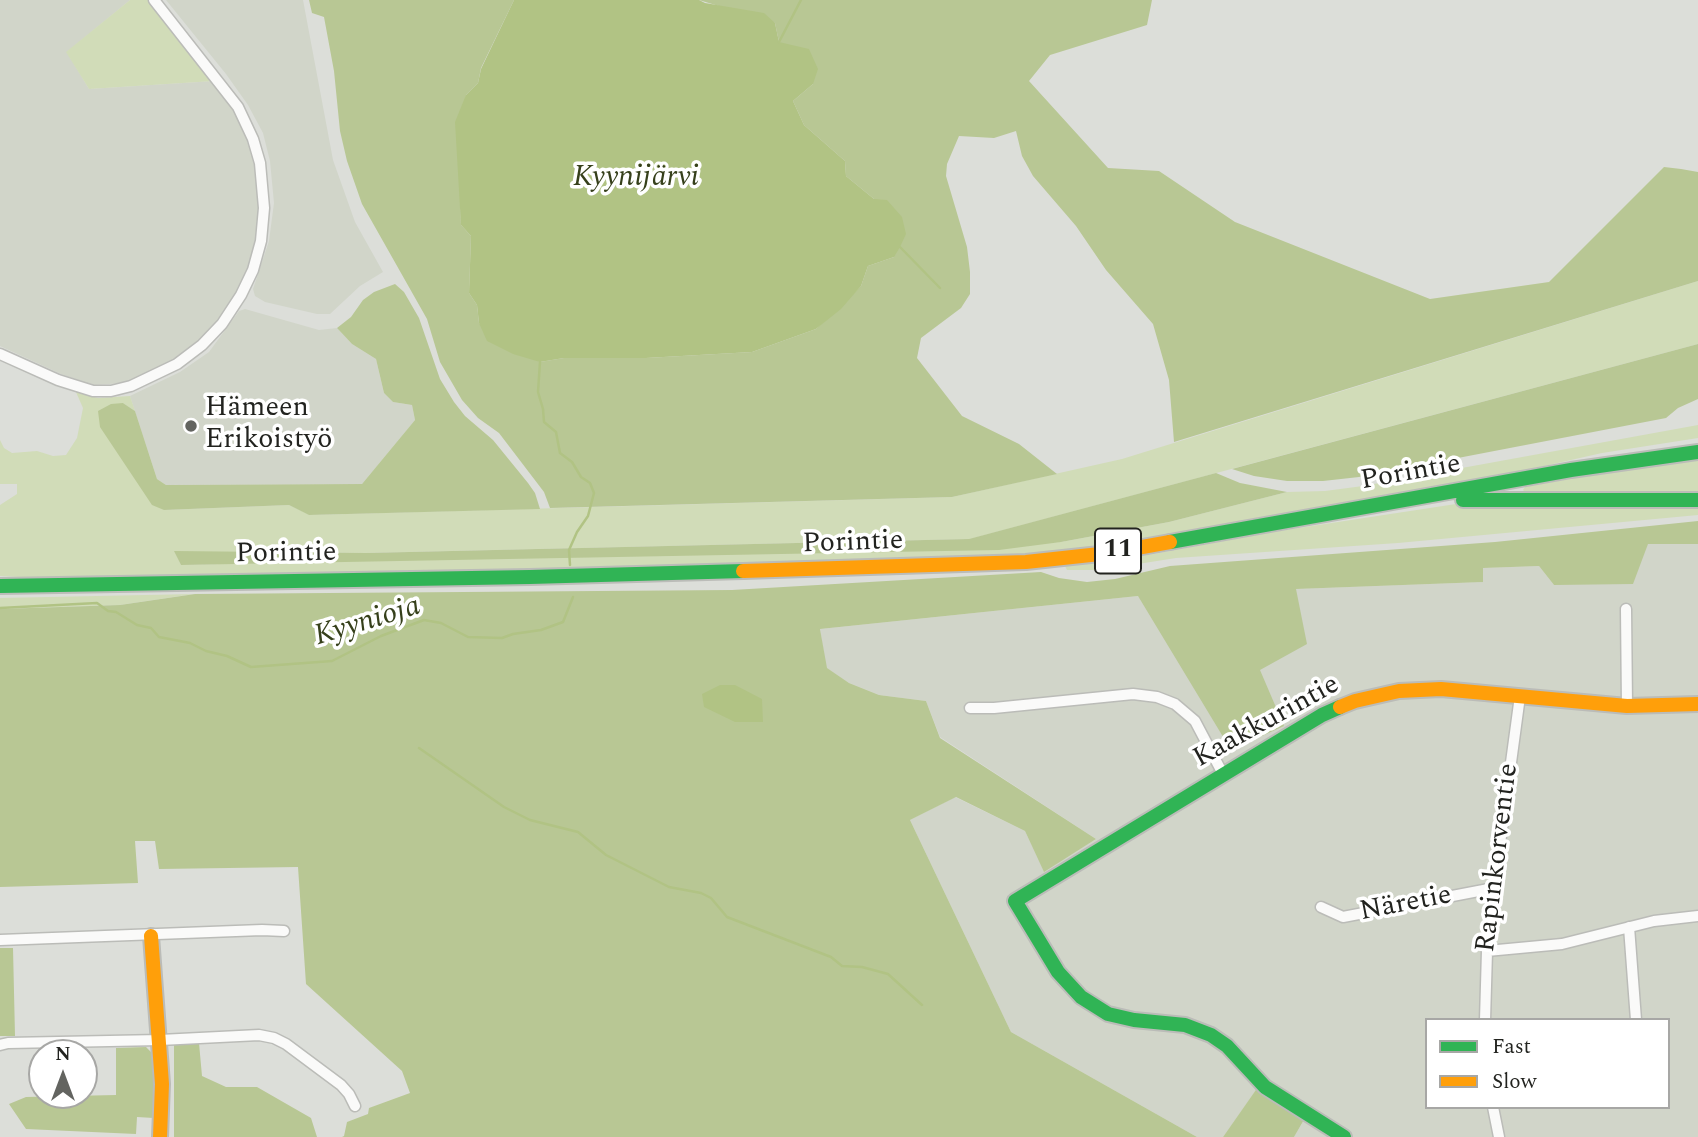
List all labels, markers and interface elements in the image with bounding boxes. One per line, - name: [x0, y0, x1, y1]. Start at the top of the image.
- water label: Kyynijärvi: [573, 161, 699, 197]
- place label: Hämeen Erikoistyö: [205, 393, 332, 459]
- marker: Hämeen Erikoistyö: [183, 418, 199, 434]
- street label: Porintie: [1358, 449, 1464, 499]
- street label: Porintie: [802, 525, 904, 563]
- road number: 11: [1095, 528, 1141, 573]
- street label: Porintie: [235, 537, 337, 573]
- water label: Kyynioja: [311, 590, 425, 656]
- street label: Kaakkurintie: [1188, 669, 1346, 777]
- street label: Rapinkorventie: [1471, 762, 1527, 954]
- street label: Näretie: [1357, 880, 1455, 930]
- legend: [1425, 1018, 1670, 1109]
- text: Fast: [1492, 1031, 1531, 1063]
- north arrow: [28, 1039, 98, 1109]
- text: N: [55, 1040, 71, 1069]
- text: Slow: [1492, 1066, 1536, 1098]

